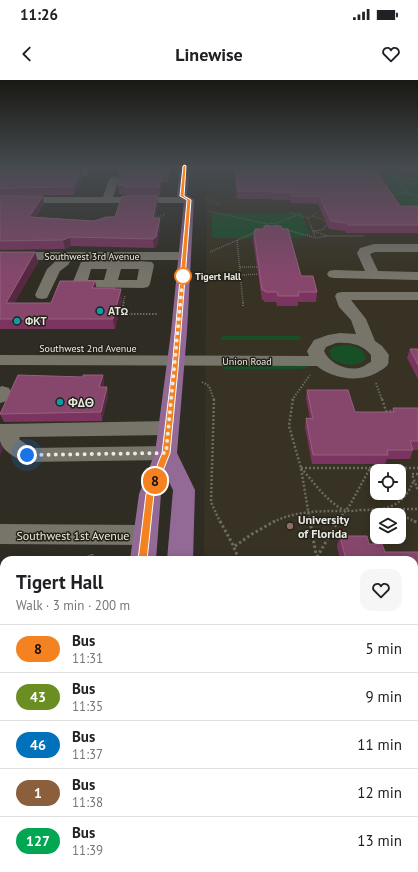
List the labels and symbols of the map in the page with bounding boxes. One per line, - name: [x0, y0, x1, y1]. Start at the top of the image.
- street label: Southwest 3rd Avenue: [44, 250, 140, 263]
- marker: Tigert Hall: [174, 267, 192, 285]
- place label: Tigert Hall: [195, 270, 241, 283]
- place label: ΑΤΩ: [108, 305, 129, 318]
- marker: ΑΤΩ: [95, 306, 105, 316]
- place label: ΦΚΤ: [25, 315, 47, 328]
- marker: ΦΚΤ: [12, 316, 22, 326]
- street label: Southwest 2nd Avenue: [39, 342, 137, 355]
- street label: Union Road: [222, 355, 272, 368]
- place label: ΦΔΘ: [68, 395, 94, 410]
- marker: ΦΔΘ: [55, 397, 65, 407]
- your location: [17, 445, 37, 465]
- line badge: 8: [142, 468, 168, 494]
- place label: University of Florida: [298, 512, 349, 541]
- marker: University of Florida: [285, 521, 295, 531]
- street label: Southwest 1st Avenue: [17, 528, 129, 543]

